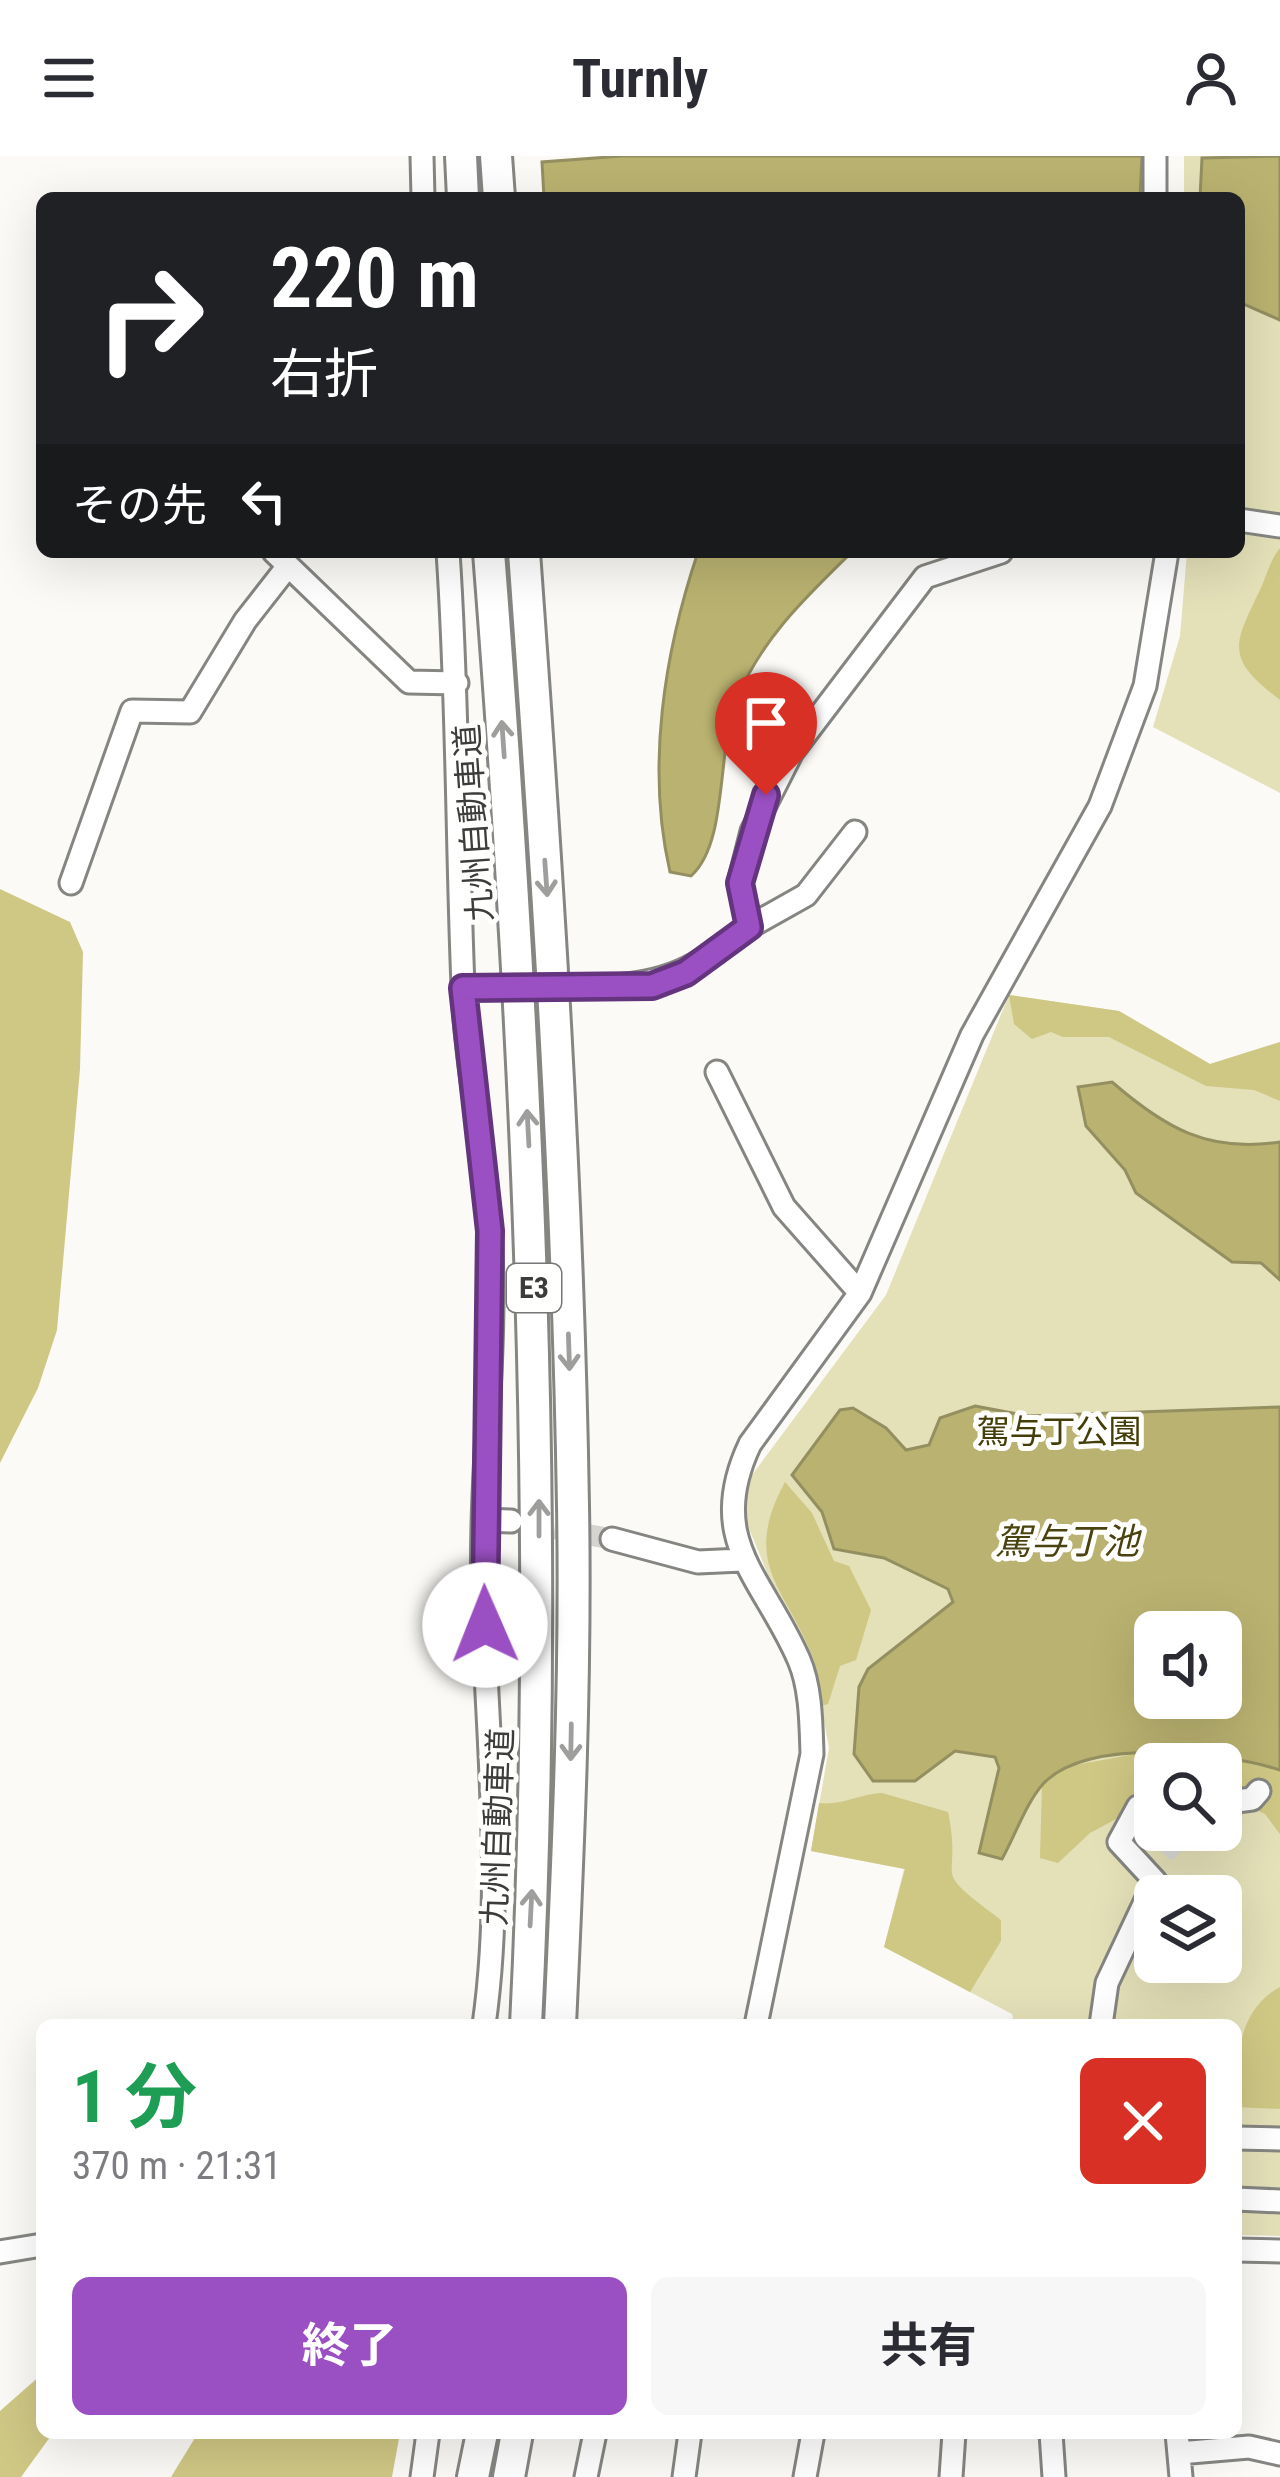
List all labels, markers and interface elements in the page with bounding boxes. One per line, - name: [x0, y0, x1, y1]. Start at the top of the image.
- icon: menu: [36, 45, 102, 111]
- icon: person: [1178, 45, 1244, 111]
- text: Turnly: [572, 47, 708, 110]
- text: 220 m: [270, 229, 479, 328]
- icon: right: [72, 240, 228, 396]
- text: 右折: [270, 343, 378, 406]
- icon: left: [231, 468, 297, 534]
- text: その先: [72, 479, 207, 532]
- pin: [715, 672, 817, 795]
- icon: arrive: [733, 690, 799, 756]
- one-way arrow: [492, 720, 515, 759]
- street label: 九州自動車道: [447, 723, 500, 923]
- one-way arrow: [535, 858, 558, 897]
- one-way arrow: [516, 1109, 539, 1148]
- road number: E3: [507, 1264, 561, 1312]
- one-way arrow: [558, 1332, 581, 1371]
- park label: 駕与丁公園: [977, 1412, 1142, 1451]
- one-way arrow: [528, 1499, 550, 1538]
- water label: 駕与丁池: [995, 1521, 1142, 1563]
- position arrow: [422, 1562, 548, 1688]
- map controls: [1134, 1611, 1242, 1983]
- button: sound: [1134, 1611, 1242, 1719]
- one-way arrow: [560, 1722, 582, 1761]
- street label: 九州自動車道: [475, 1727, 520, 1927]
- button: search: [1134, 1743, 1242, 1851]
- button: layers: [1134, 1875, 1242, 1983]
- one-way arrow: [520, 1889, 543, 1928]
- text: 1 分: [72, 2055, 197, 2140]
- button: close: [1080, 2058, 1206, 2184]
- text: 370 m · 21:31: [72, 2143, 282, 2189]
- button: 終了: [72, 2277, 627, 2415]
- button: 共有: [651, 2277, 1206, 2415]

